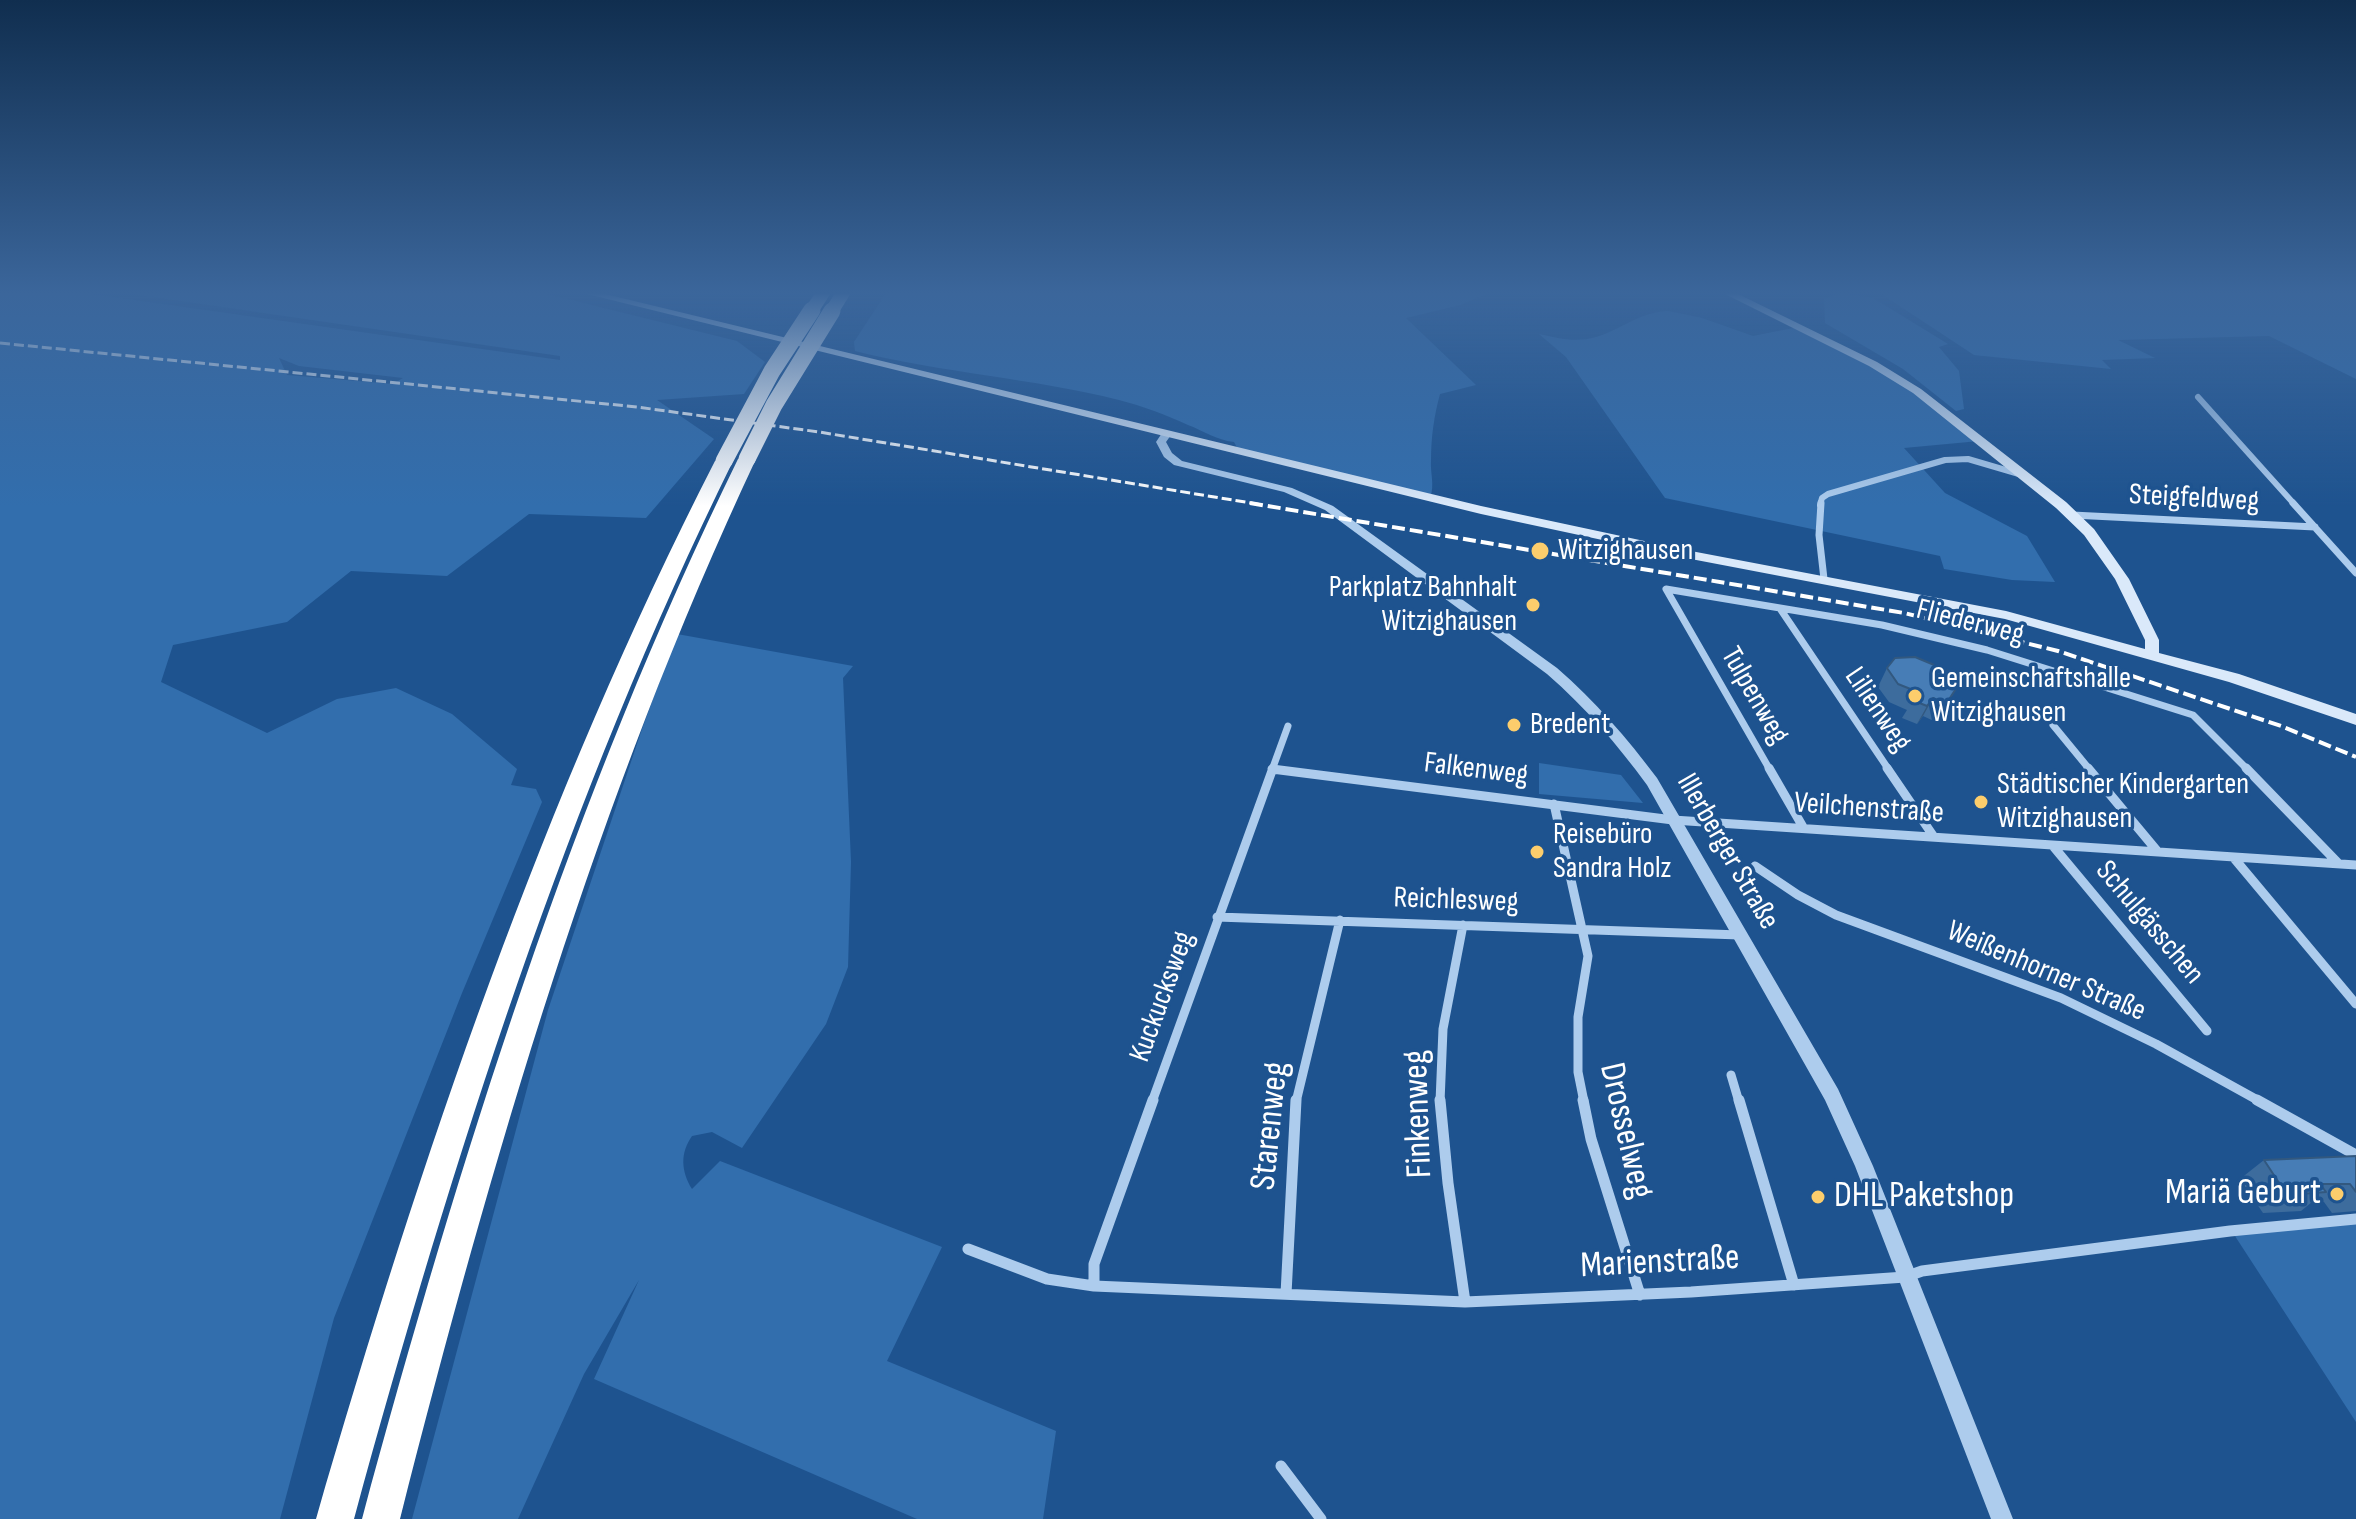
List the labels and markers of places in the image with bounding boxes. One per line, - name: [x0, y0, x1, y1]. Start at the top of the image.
- place label: Witzighausen: [1558, 533, 1693, 569]
- marker: Witzighausen: [1529, 540, 1551, 562]
- place label: Parkplatz Bahnhalt Witzighausen: [1329, 570, 1517, 640]
- marker: Parkplatz Bahnhalt Witzighausen: [1524, 596, 1542, 614]
- place label: Gemeinschaftshalle Witzighausen: [1931, 661, 2131, 732]
- marker: Gemeinschaftshalle Witzighausen: [1906, 687, 1924, 705]
- place label: Bredent: [1530, 707, 1610, 743]
- marker: Bredent: [1505, 716, 1523, 734]
- place label: Städtischer Kindergarten Witzighausen: [1997, 767, 2249, 838]
- marker: Städtischer Kindergarten Witzighausen: [1972, 793, 1990, 811]
- place label: Reisebüro Sandra Holz: [1553, 817, 1671, 888]
- marker: Reisebüro Sandra Holz: [1528, 843, 1546, 861]
- place label: Mariä Geburt: [2165, 1172, 2321, 1216]
- place label: DHL Paketshop: [1834, 1175, 2014, 1219]
- marker: Mariä Geburt: [2328, 1185, 2346, 1203]
- marker: DHL Paketshop: [1809, 1188, 1827, 1206]

